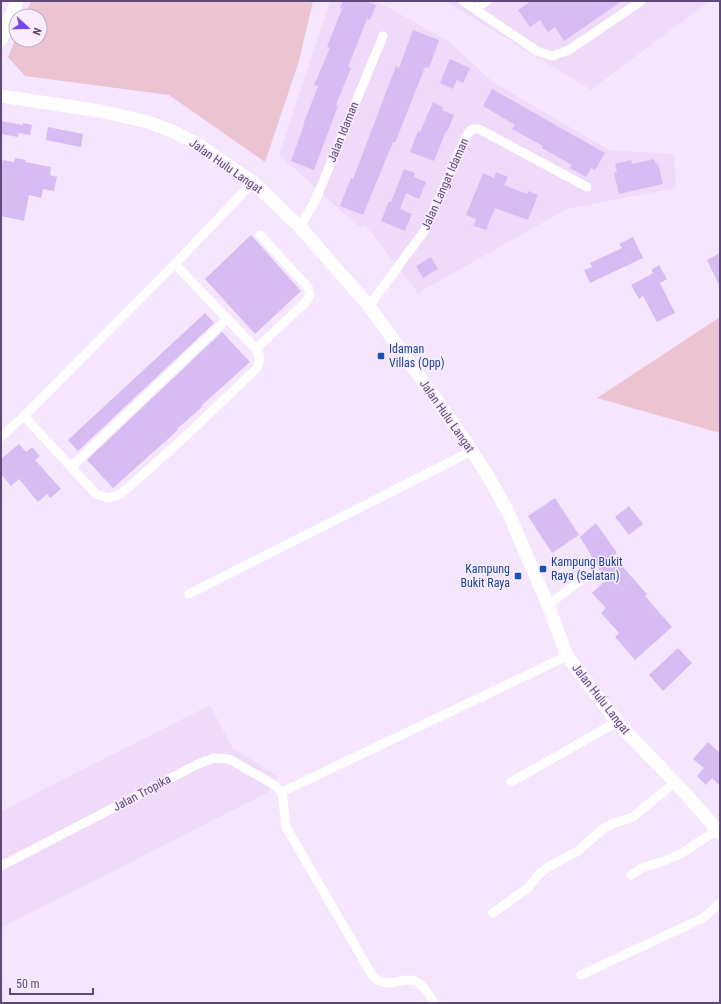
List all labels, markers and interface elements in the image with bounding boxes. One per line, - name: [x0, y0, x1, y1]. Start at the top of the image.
- north arrow: [8, 8, 48, 48]
- text: N: [30, 26, 44, 37]
- street label: Jalan Idaman: [325, 100, 362, 164]
- street label: Jalan Hulu Langat: [187, 136, 265, 197]
- street label: Jalan Langat Idaman: [418, 136, 472, 232]
- place label: Idaman Villas (Opp): [389, 342, 445, 370]
- marker: Idaman Villas (Opp): [376, 351, 386, 361]
- street label: Jalan Hulu Langat: [417, 377, 478, 455]
- place label: Kampung Bukit Raya (Selatan): [551, 555, 623, 583]
- place label: Kampung Bukit Raya: [460, 562, 510, 590]
- marker: Kampung Bukit Raya (Selatan): [538, 564, 548, 574]
- marker: Kampung Bukit Raya: [513, 571, 523, 581]
- street label: Jalan Hulu Langat: [569, 661, 633, 737]
- street label: Jalan Tropika: [111, 772, 174, 814]
- scale bar: [10, 970, 93, 996]
- text: 50 m: [16, 977, 40, 991]

